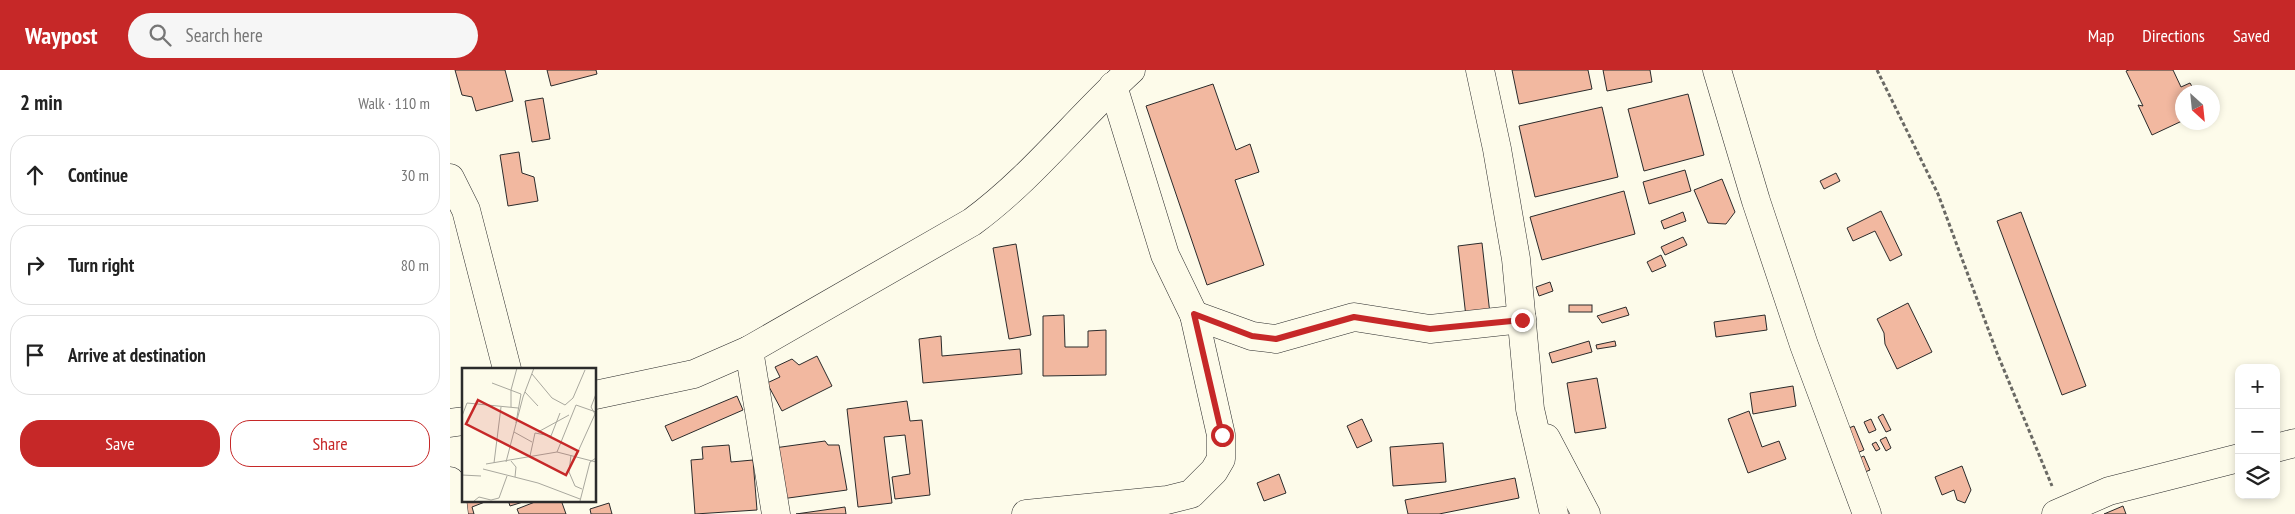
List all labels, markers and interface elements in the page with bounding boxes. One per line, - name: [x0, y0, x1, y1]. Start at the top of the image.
- search box: [128, 13, 478, 58]
- text: Waypost: [25, 20, 98, 51]
- icon: search: [146, 21, 174, 49]
- text: Search here: [186, 23, 263, 47]
- text: Map: [2088, 24, 2114, 47]
- text: Directions: [2142, 24, 2205, 47]
- text: Saved: [2233, 24, 2270, 47]
- north arrow: [2175, 85, 2220, 130]
- text: 2 min: [20, 89, 62, 116]
- text: Walk · 110 m: [358, 93, 430, 113]
- icon: ahead: [21, 161, 49, 189]
- text: Continue: [68, 163, 128, 187]
- text: 30 m: [401, 165, 429, 185]
- icon: right: [21, 251, 49, 279]
- text: Turn right: [68, 253, 134, 277]
- text: 80 m: [401, 255, 429, 275]
- route end: [1511, 309, 1534, 332]
- icon: arrive: [21, 341, 49, 369]
- text: Arrive at destination: [68, 343, 206, 367]
- map controls: [2235, 364, 2280, 499]
- button: +: [2235, 364, 2280, 409]
- inset map: [462, 368, 596, 502]
- button: −: [2235, 409, 2280, 454]
- button: Save: [20, 420, 220, 467]
- button: Share: [230, 420, 430, 467]
- route start: [1211, 424, 1234, 447]
- button: layers: [2235, 454, 2280, 499]

